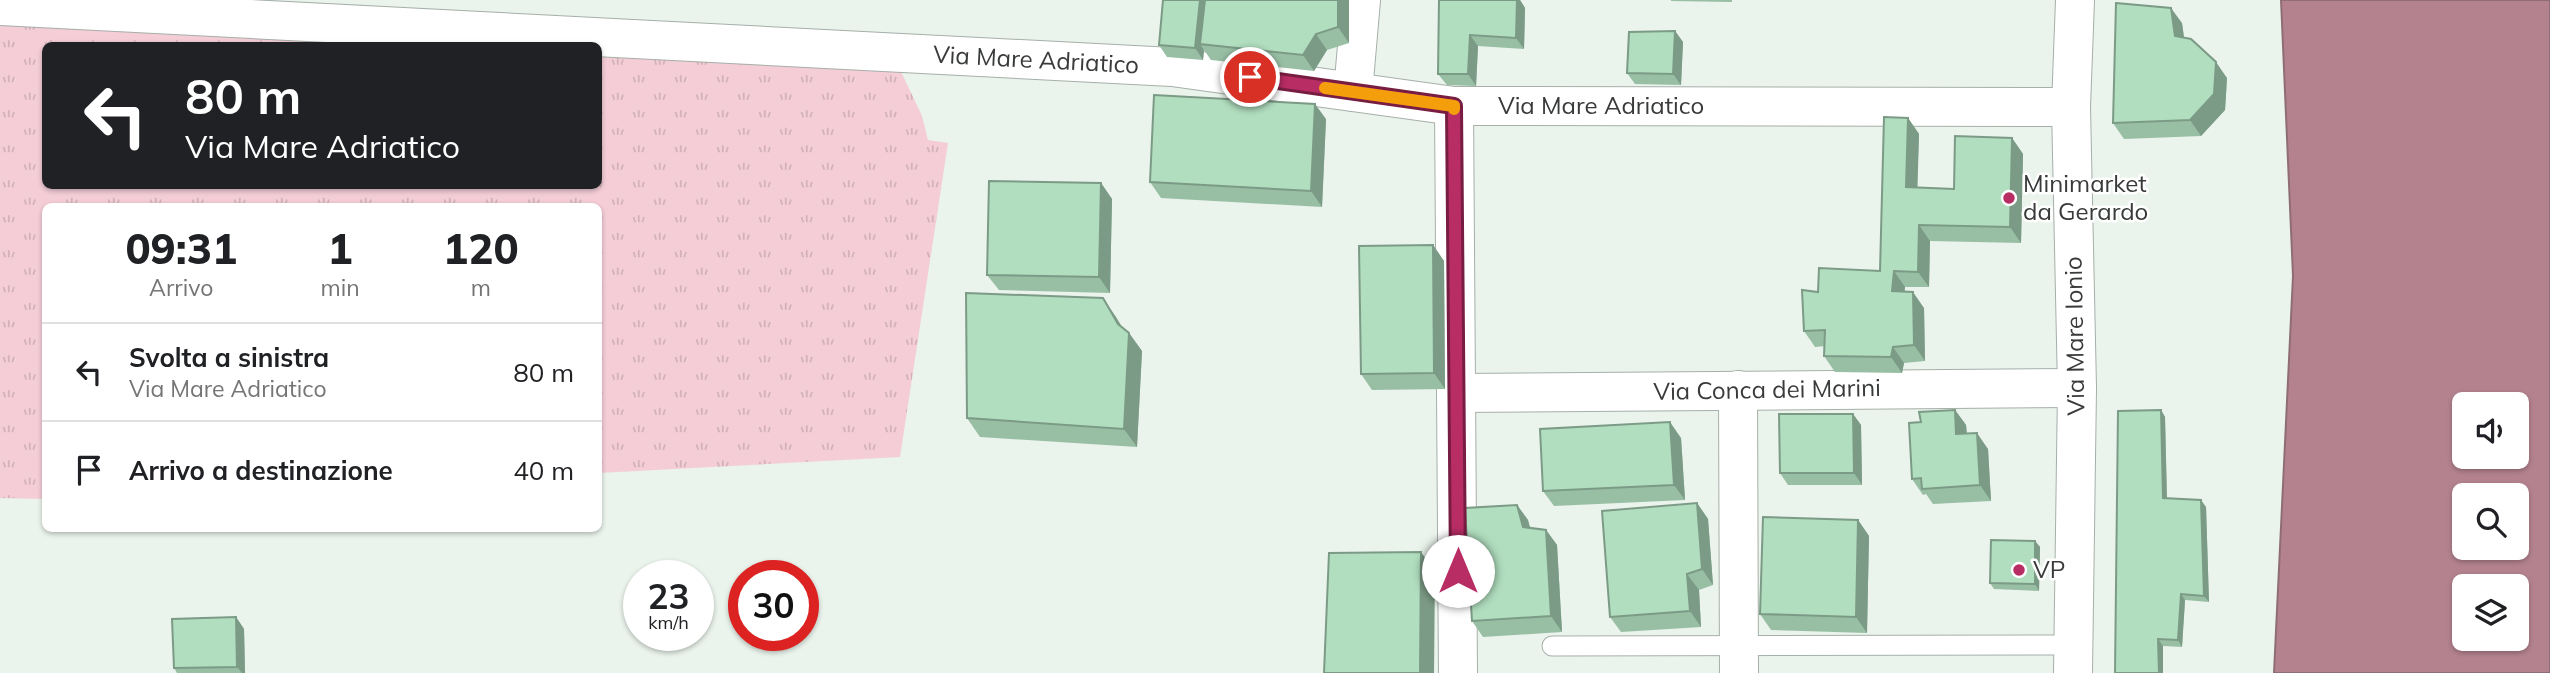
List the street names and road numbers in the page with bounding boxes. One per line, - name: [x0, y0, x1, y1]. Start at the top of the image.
- street label: Via Mare Adriatico: [932, 39, 1140, 79]
- street label: Via Mare Adriatico: [1498, 90, 1704, 120]
- street label: Via Mare Ionio: [2058, 256, 2090, 416]
- street label: Via Conca dei Marini: [1653, 372, 1881, 406]

